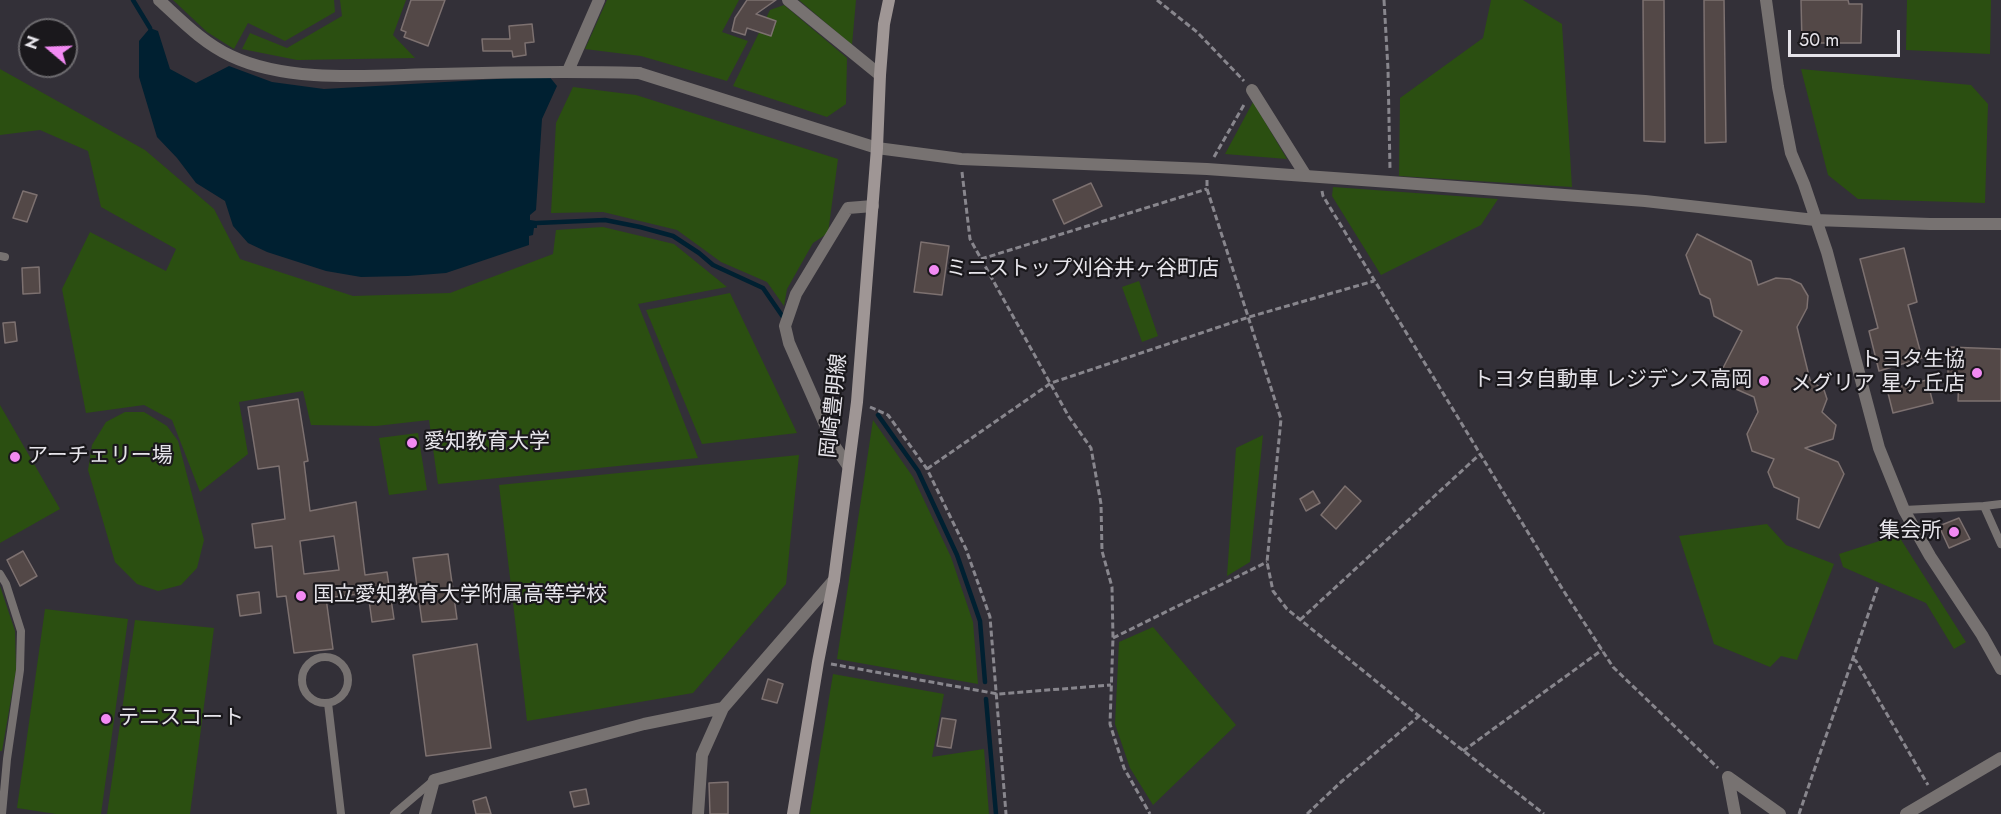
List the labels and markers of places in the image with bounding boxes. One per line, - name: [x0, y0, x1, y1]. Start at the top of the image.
- place label: ミニストップ刈谷井ヶ谷町店: [946, 257, 1219, 283]
- marker: ミニストップ刈谷井ヶ谷町店: [927, 263, 941, 277]
- place label: トヨタ生協 メグリア 星ヶ丘店: [1791, 348, 1965, 398]
- marker: トヨタ生協 メグリア 星ヶ丘店: [1970, 366, 1984, 380]
- place label: トヨタ自動車 レジデンス高岡: [1473, 368, 1752, 394]
- marker: トヨタ自動車 レジデンス高岡: [1757, 374, 1771, 388]
- place label: 愛知教育大学: [424, 430, 550, 456]
- marker: 愛知教育大学: [405, 436, 419, 450]
- place label: アーチェリー場: [27, 444, 173, 470]
- marker: アーチェリー場: [8, 450, 22, 464]
- place label: 集会所: [1879, 519, 1942, 545]
- marker: 集会所: [1947, 525, 1961, 539]
- place label: 国立愛知教育大学附属高等学校: [313, 583, 607, 609]
- marker: 国立愛知教育大学附属高等学校: [294, 589, 308, 603]
- place label: テニスコート: [118, 706, 244, 732]
- marker: テニスコート: [99, 712, 113, 726]

